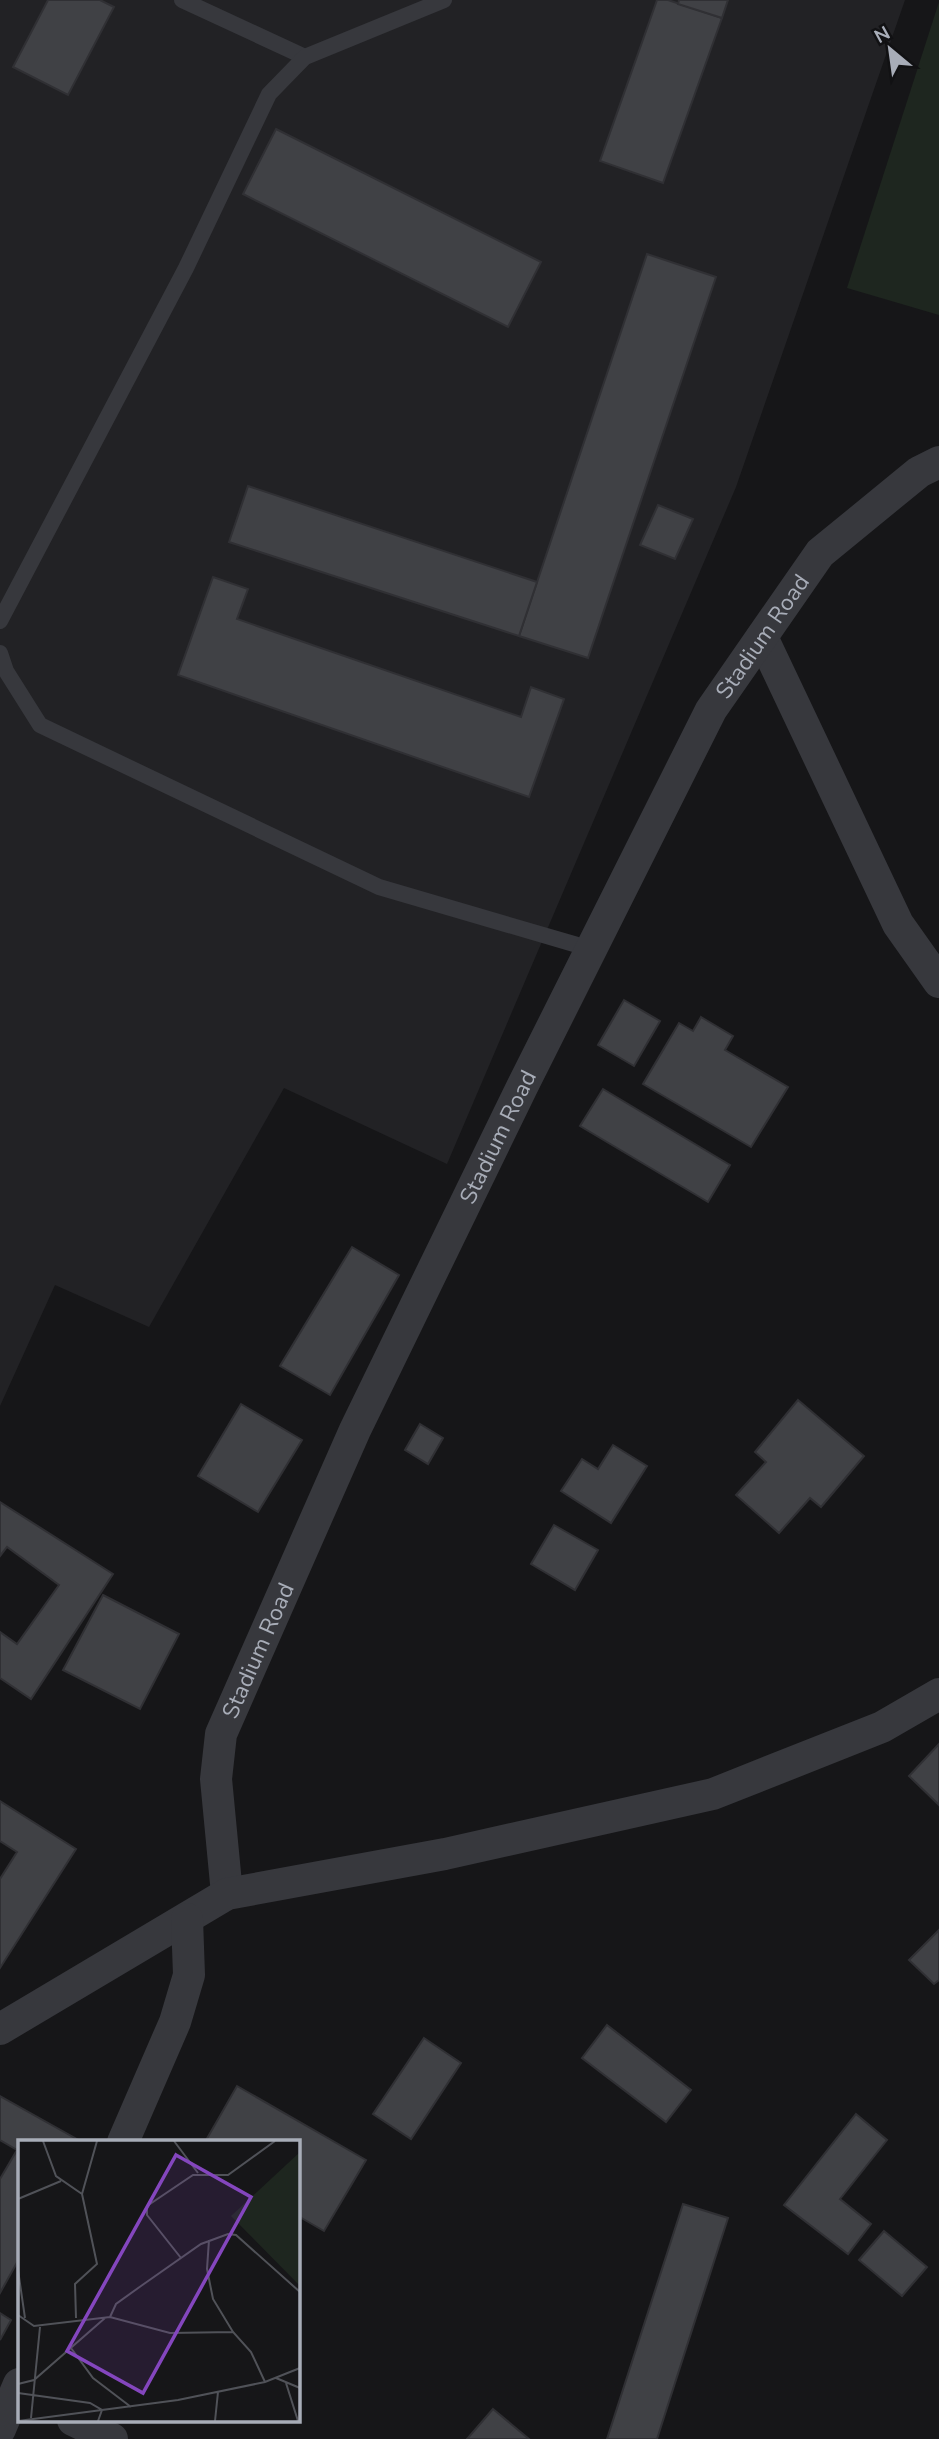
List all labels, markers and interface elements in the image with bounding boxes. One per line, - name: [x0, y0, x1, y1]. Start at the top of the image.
- north arrow: [855, 14, 925, 84]
- text: N: [870, 20, 895, 50]
- street label: Stadium Road: [708, 568, 816, 705]
- street label: Stadium Road: [452, 1065, 544, 1209]
- street label: Stadium Road: [214, 1578, 301, 1723]
- inset map: [18, 2140, 299, 2422]

